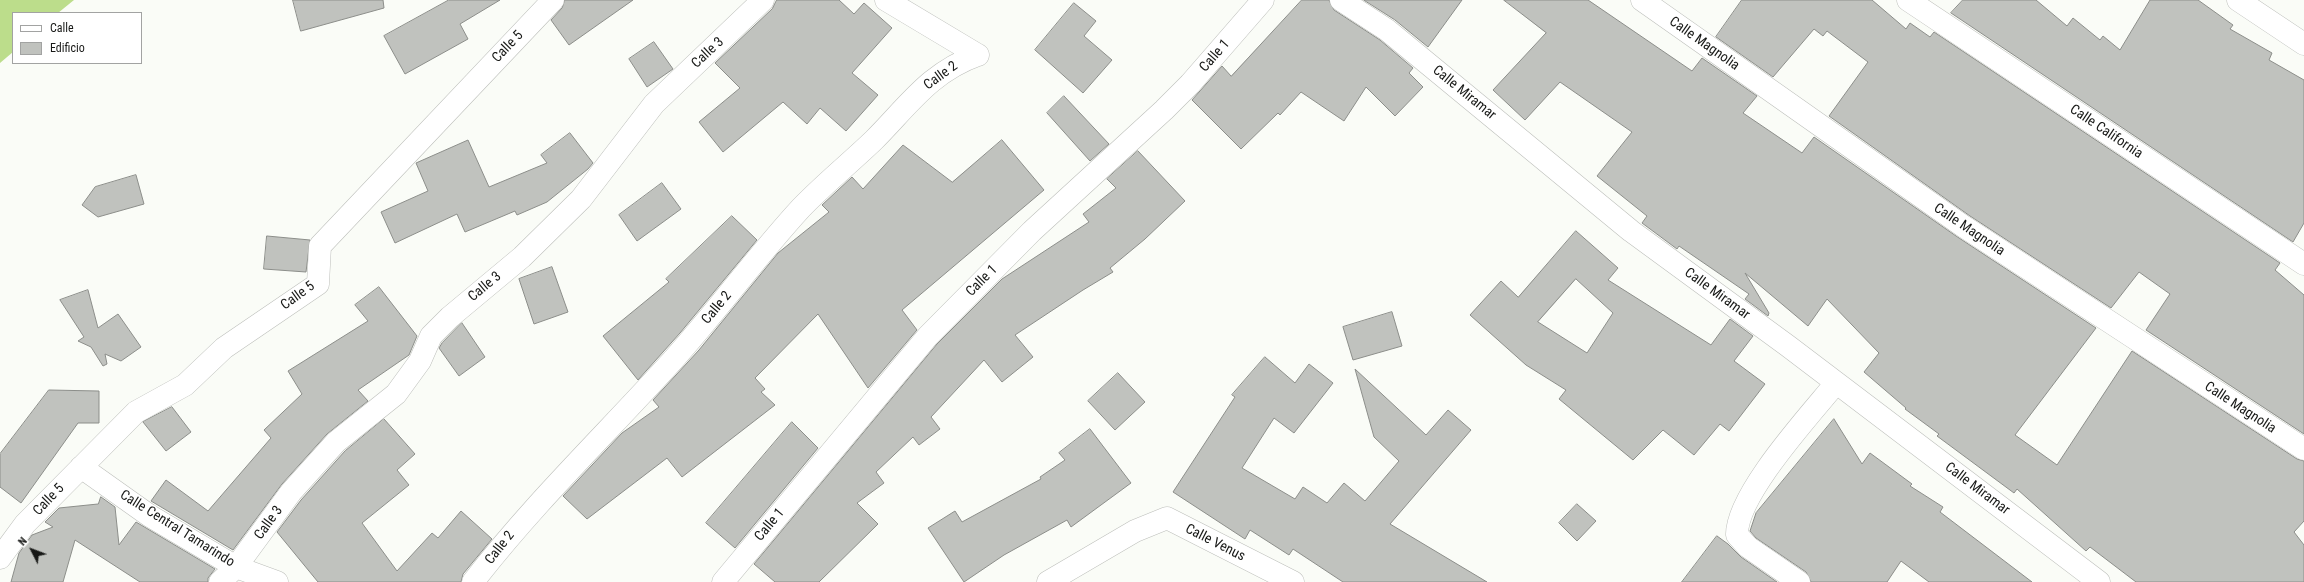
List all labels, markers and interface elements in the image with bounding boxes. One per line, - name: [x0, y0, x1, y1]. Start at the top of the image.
- legend: [12, 12, 142, 64]
- street label: Calle Magnolia: [1666, 14, 1742, 74]
- text: Calle: [50, 21, 74, 35]
- street label: Calle 5: [489, 28, 527, 66]
- street label: Calle 3: [688, 34, 728, 72]
- street label: Calle 1: [1196, 36, 1234, 76]
- text: Edificio: [50, 41, 85, 55]
- street label: Calle 2: [921, 58, 961, 94]
- street label: Calle Miramar: [1429, 62, 1499, 124]
- street label: Calle California: [2066, 101, 2146, 163]
- street label: Calle Magnolia: [1930, 200, 2008, 260]
- street label: Calle 1: [963, 262, 1001, 300]
- street label: Calle Miramar: [1681, 265, 1753, 323]
- street label: Calle 3: [465, 268, 505, 306]
- street label: Calle 5: [278, 278, 318, 314]
- street label: Calle 2: [698, 288, 736, 328]
- street label: Calle Magnolia: [2201, 379, 2279, 437]
- street label: Calle Miramar: [1941, 459, 2013, 519]
- street label: Calle 5: [30, 481, 68, 519]
- street label: Calle Central Tamarindo: [117, 487, 237, 571]
- street label: Calle 3: [251, 503, 287, 543]
- street label: Calle 1: [751, 505, 789, 545]
- street label: Calle Venus: [1182, 521, 1248, 565]
- street label: Calle 2: [482, 528, 518, 568]
- north arrow: [12, 530, 52, 570]
- text: N: [16, 535, 30, 548]

